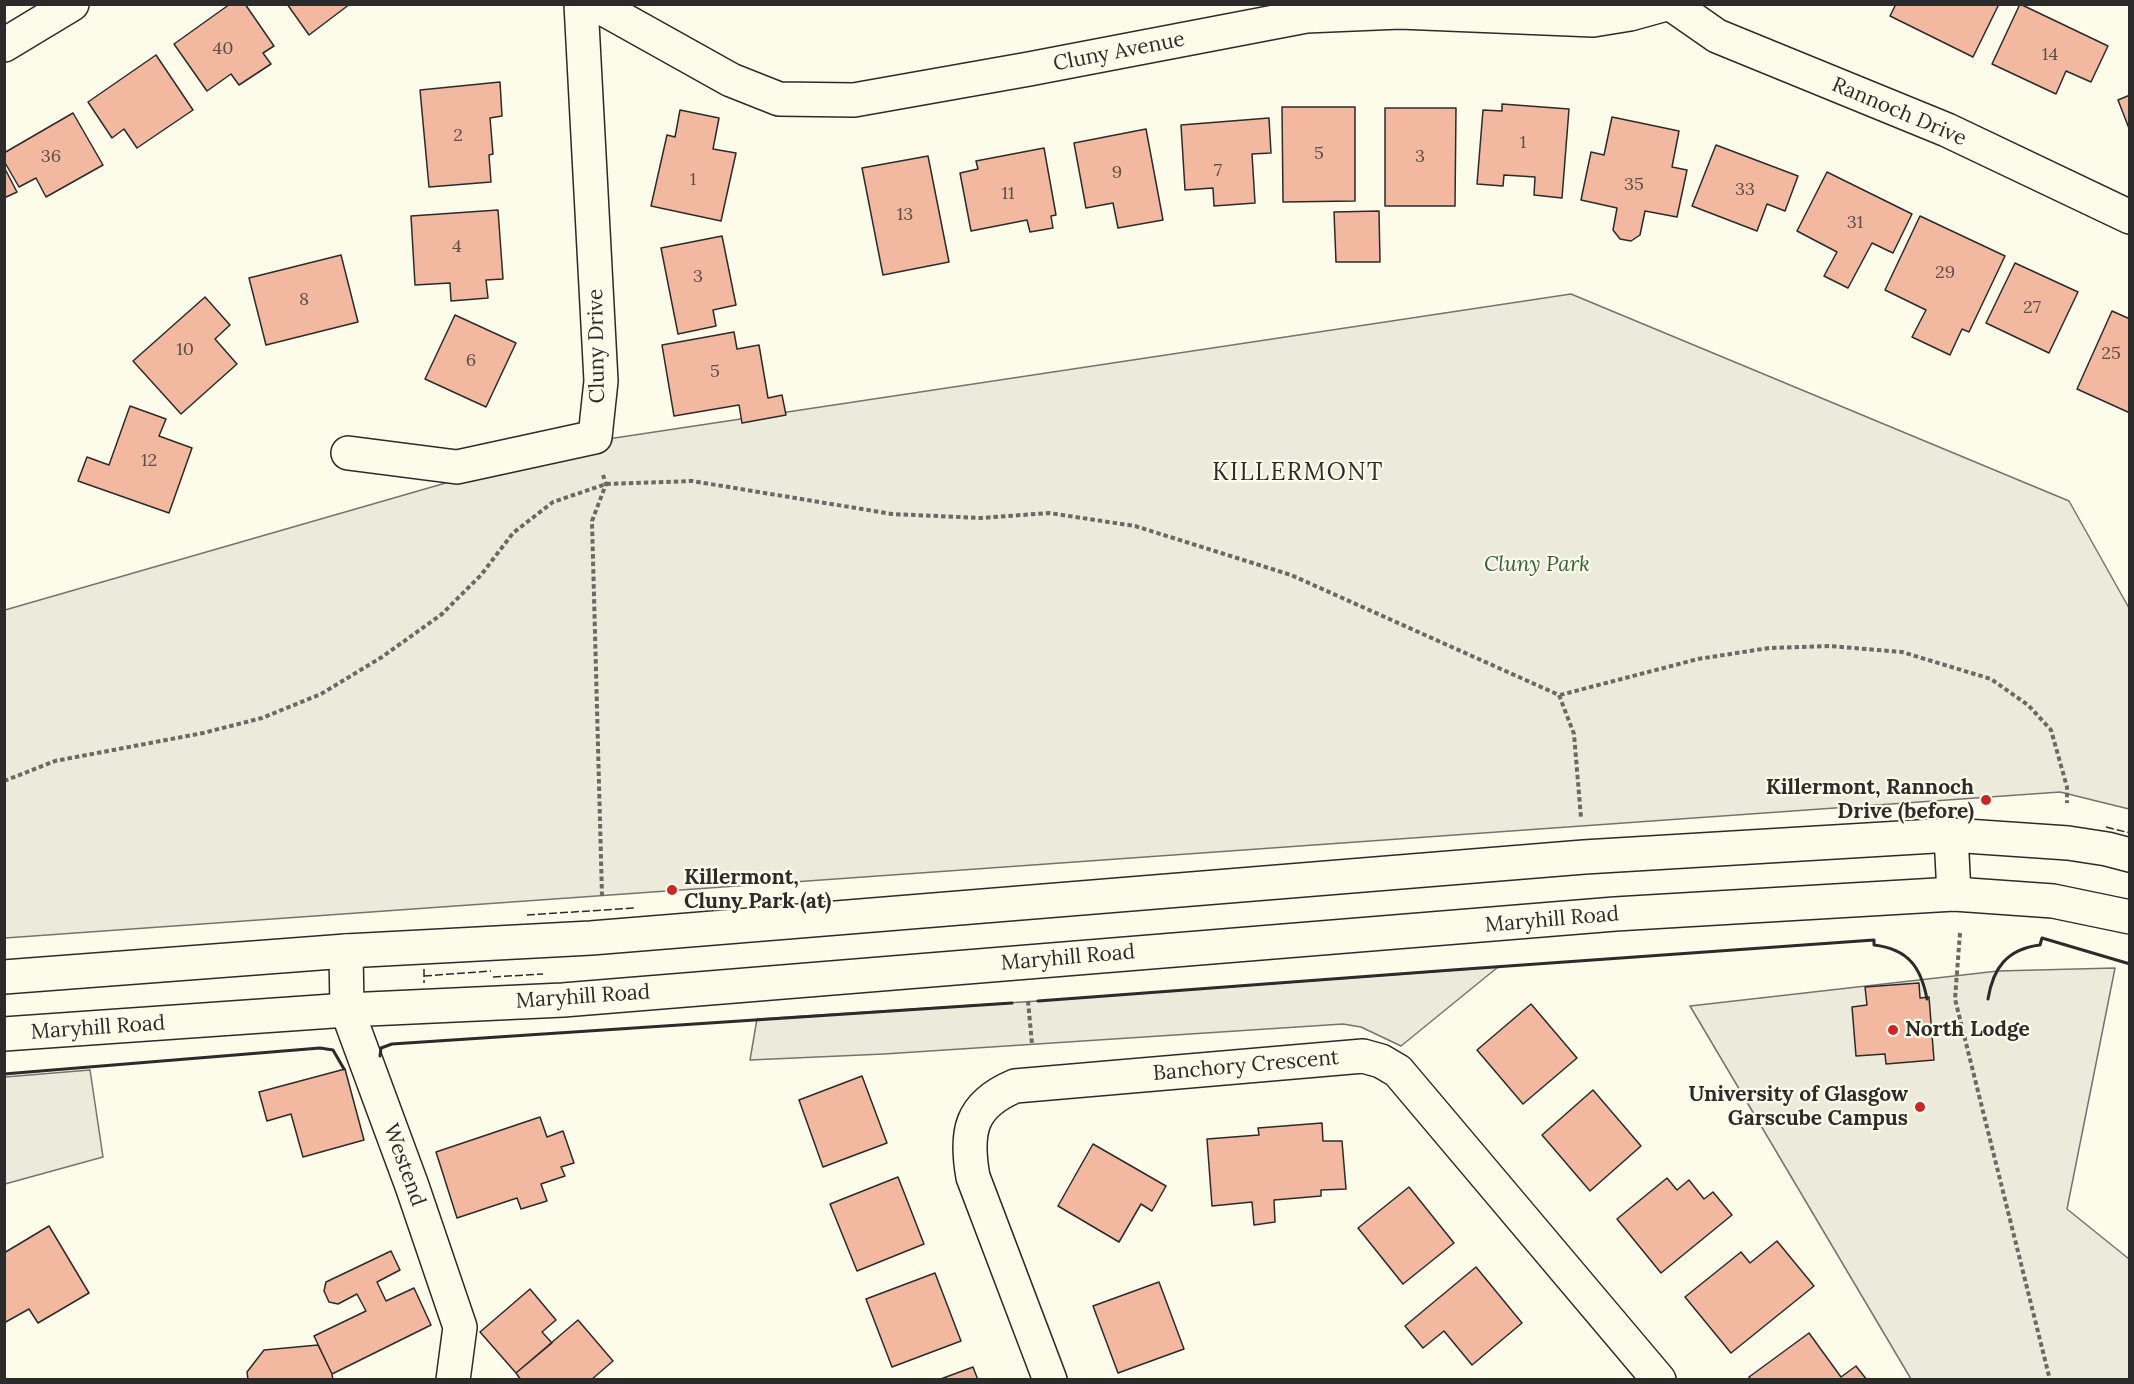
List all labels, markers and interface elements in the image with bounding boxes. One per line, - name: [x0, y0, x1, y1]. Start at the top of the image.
- street label: Cluny Avenue: [1051, 27, 1187, 77]
- house number: 40: [213, 38, 233, 60]
- house number: 14: [2042, 44, 2058, 66]
- street label: Rannoch Drive: [1828, 72, 1970, 152]
- house number: 2: [453, 125, 463, 147]
- house number: 1: [1520, 132, 1526, 154]
- house number: 5: [1314, 143, 1324, 165]
- house number: 36: [41, 146, 61, 168]
- house number: 3: [1415, 146, 1425, 168]
- house number: 7: [1214, 160, 1222, 182]
- house number: 9: [1112, 162, 1122, 184]
- house number: 1: [690, 169, 696, 191]
- house number: 35: [1624, 174, 1644, 196]
- house number: 33: [1735, 179, 1755, 201]
- house number: 11: [1001, 183, 1015, 205]
- house number: 13: [897, 204, 913, 226]
- house number: 31: [1847, 212, 1863, 234]
- house number: 4: [452, 236, 462, 258]
- house number: 29: [1935, 262, 1955, 284]
- house number: 3: [693, 266, 703, 288]
- street label: Cluny Drive: [583, 288, 611, 404]
- house number: 8: [299, 289, 309, 311]
- house number: 27: [2023, 297, 2041, 319]
- house number: 10: [176, 339, 194, 361]
- house number: 25: [2101, 343, 2121, 365]
- house number: 6: [466, 350, 476, 372]
- house number: 5: [710, 361, 720, 383]
- house number: 12: [141, 450, 157, 472]
- district label: KILLERMONT: [1212, 459, 1384, 487]
- park label: Cluny Park: [1484, 552, 1590, 578]
- place label: Killermont, Rannoch Drive (before): [1766, 775, 1974, 825]
- marker: Killermont, Rannoch Drive (before): [1979, 793, 1993, 807]
- place label: Killermont, Cluny Park (at): [684, 865, 831, 915]
- marker: Killermont, Cluny Park (at): [665, 883, 679, 897]
- street label: Maryhill Road: [1484, 902, 1620, 938]
- street label: Maryhill Road: [1000, 940, 1136, 976]
- street label: Maryhill Road: [515, 980, 651, 1014]
- street label: Maryhill Road: [30, 1011, 166, 1045]
- place label: North Lodge: [1905, 1017, 2030, 1043]
- marker: North Lodge: [1886, 1023, 1900, 1037]
- street label: Banchory Crescent: [1152, 1045, 1340, 1087]
- place label: University of Glasgow Garscube Campus: [1689, 1082, 1908, 1132]
- marker: University of Glasgow Garscube Campus: [1913, 1100, 1927, 1114]
- street label: Westend: [377, 1120, 431, 1210]

